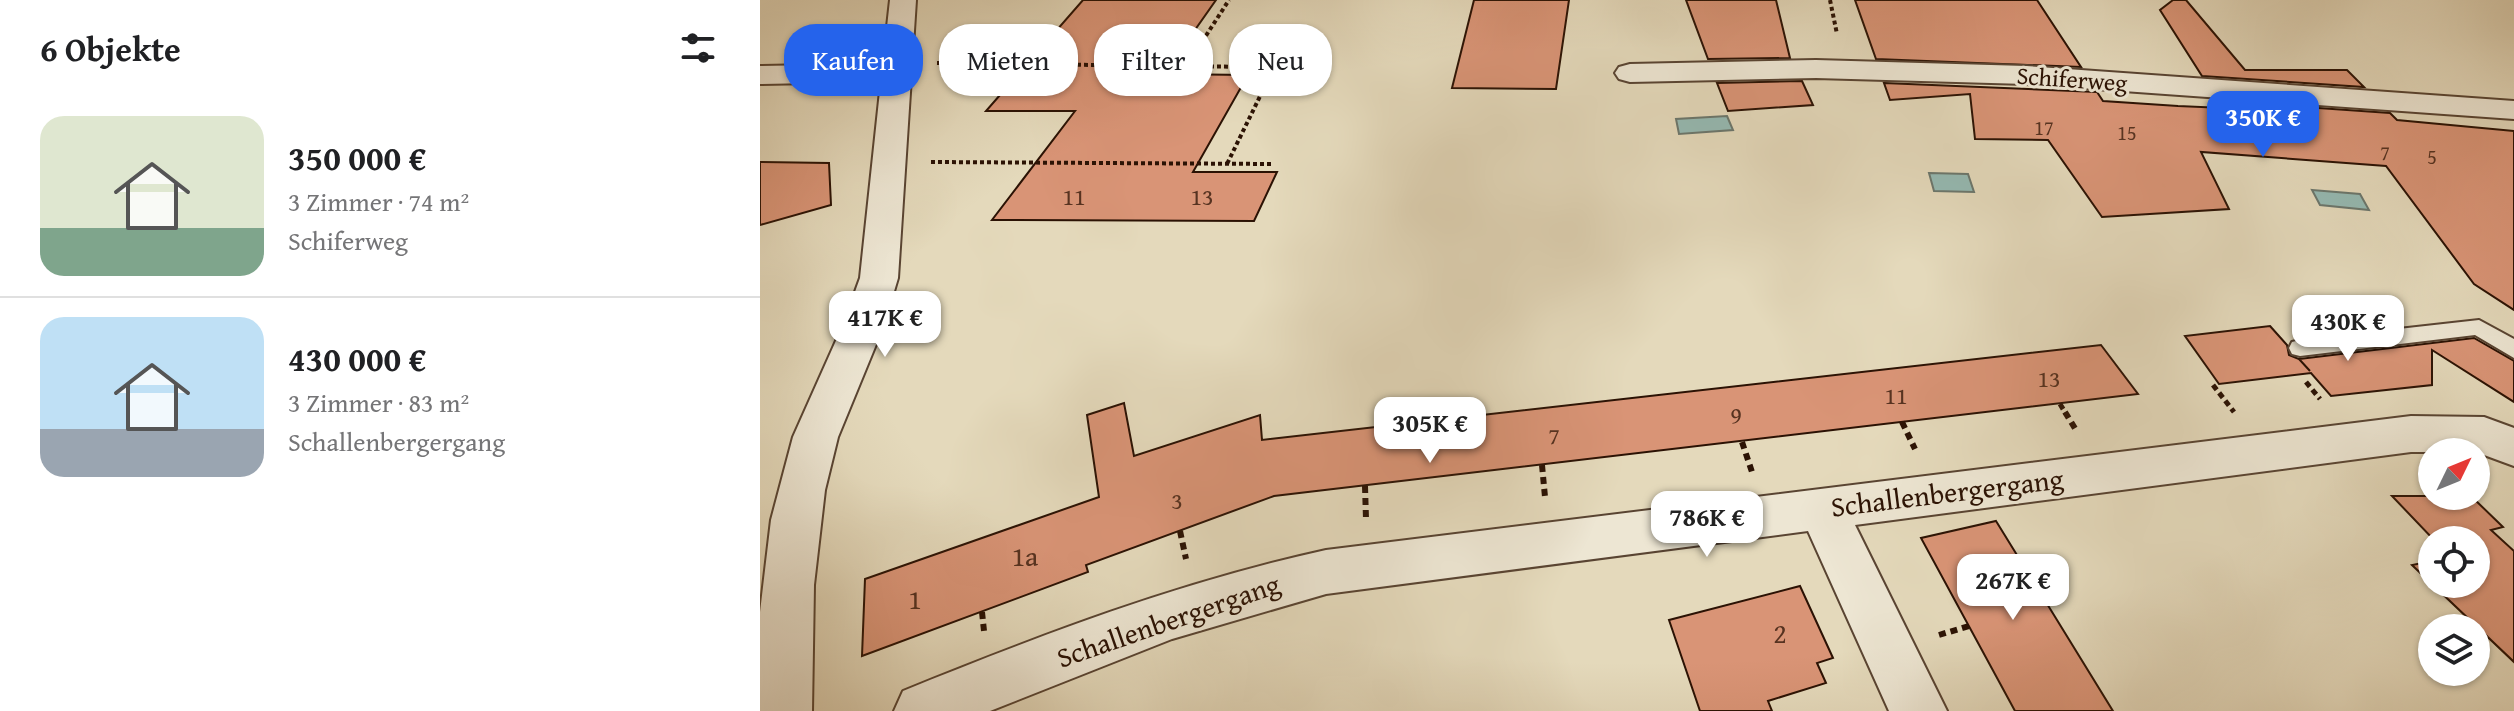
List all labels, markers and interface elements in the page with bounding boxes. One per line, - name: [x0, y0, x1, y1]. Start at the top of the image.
- text: 6 Objekte: [40, 24, 181, 73]
- chip: Kaufen: [784, 24, 923, 96]
- chip: Mieten: [939, 24, 1078, 96]
- chip: Filter: [1094, 24, 1213, 96]
- chip: Neu: [1229, 24, 1332, 96]
- icon: filters: [676, 26, 720, 70]
- street label: Schiferweg: [2016, 58, 2129, 100]
- pin: 350K €: [2198, 91, 2328, 159]
- text: 350K €: [2225, 97, 2301, 136]
- house number: 17: [2034, 113, 2054, 142]
- house number: 15: [2117, 118, 2137, 147]
- text: 350 000 €: [288, 133, 426, 182]
- house number: 7: [2380, 138, 2390, 167]
- house number: 5: [2427, 142, 2437, 171]
- icon: home: [104, 148, 200, 244]
- house number: 11: [1062, 179, 1086, 214]
- house number: 13: [1190, 179, 1214, 214]
- text: 3 Zimmer · 74 m²: [288, 182, 469, 221]
- text: Schiferweg: [288, 221, 408, 260]
- pin: 417K €: [820, 291, 950, 359]
- pin: 430K €: [2283, 295, 2413, 363]
- text: 417K €: [847, 297, 923, 336]
- text: 430K €: [2310, 301, 2386, 340]
- text: 430 000 €: [288, 334, 426, 383]
- icon: home: [104, 349, 200, 445]
- house number: 13: [2037, 361, 2061, 396]
- house number: 11: [1884, 378, 1908, 413]
- text: 3 Zimmer · 83 m²: [288, 383, 469, 422]
- pin: 305K €: [1365, 397, 1495, 465]
- house number: 9: [1730, 397, 1742, 432]
- text: 305K €: [1392, 403, 1468, 442]
- house number: 7: [1548, 418, 1560, 453]
- text: Schallenbergergang: [288, 422, 505, 461]
- north arrow: [2418, 438, 2490, 510]
- map controls: [2418, 438, 2490, 686]
- street label: Schallenbergergang: [1828, 457, 2066, 527]
- house number: 3: [1171, 483, 1183, 518]
- pin: 786K €: [1642, 491, 1772, 559]
- text: 786K €: [1669, 497, 1745, 536]
- button: locate: [2418, 526, 2490, 598]
- house number: 1a: [1012, 535, 1039, 576]
- pin: 267K €: [1948, 554, 2078, 622]
- text: 267K €: [1975, 560, 2051, 599]
- street label: Schallenbergergang: [1051, 563, 1285, 677]
- house number: 1: [908, 578, 922, 619]
- house number: 2: [1773, 612, 1787, 653]
- button: layers: [2418, 614, 2490, 686]

